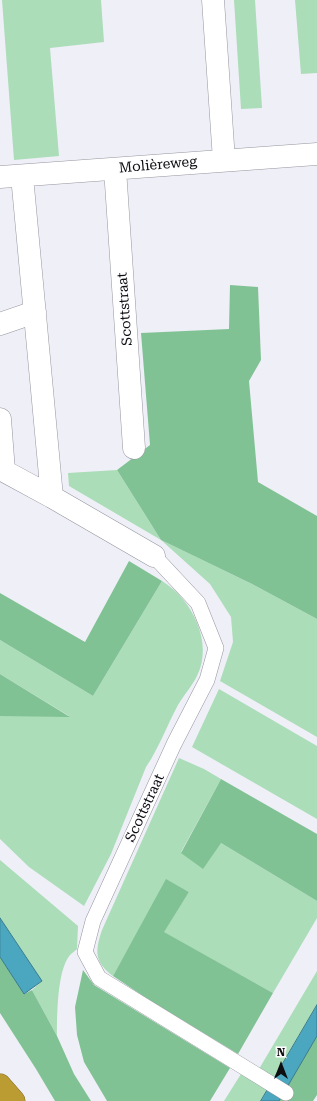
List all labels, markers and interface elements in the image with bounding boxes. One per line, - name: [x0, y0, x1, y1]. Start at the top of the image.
- street label: Molièreweg: [118, 153, 198, 177]
- street label: Scottstraat: [114, 272, 136, 346]
- street label: Scottstraat: [122, 771, 168, 845]
- north arrow: [261, 1045, 301, 1085]
- text: N: [277, 1046, 285, 1059]

